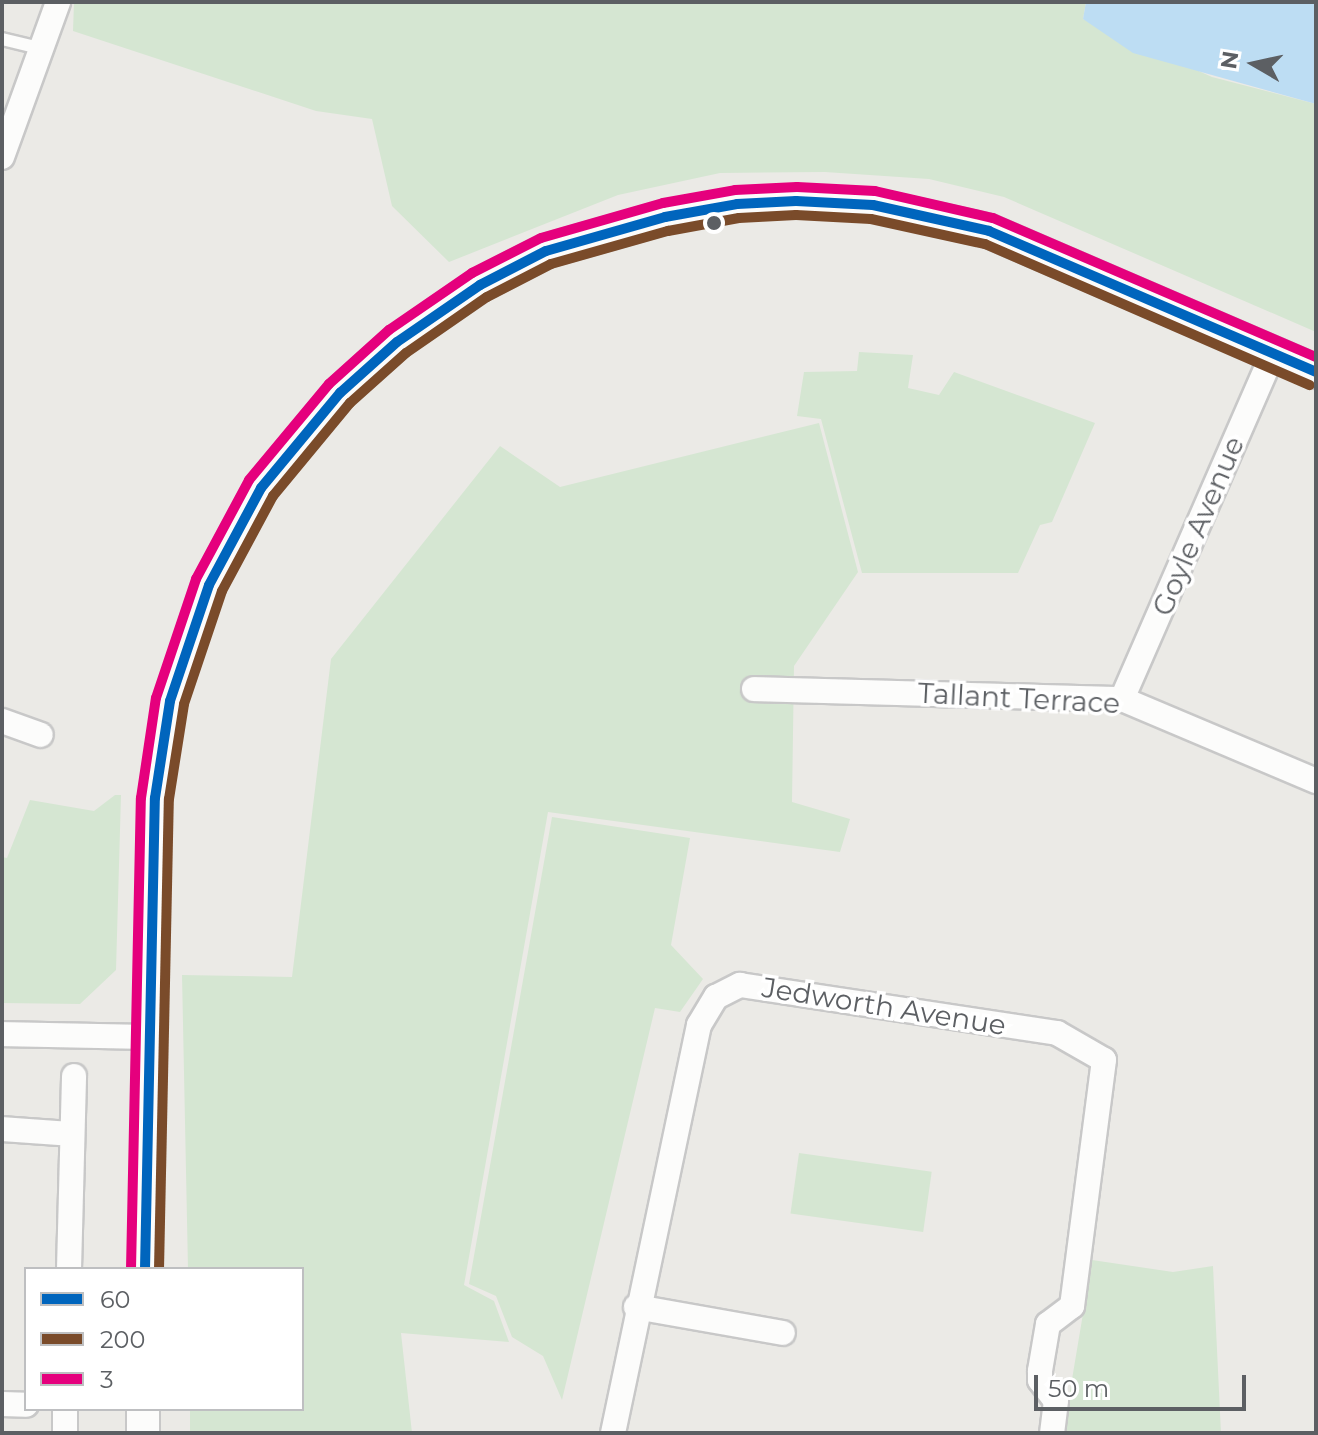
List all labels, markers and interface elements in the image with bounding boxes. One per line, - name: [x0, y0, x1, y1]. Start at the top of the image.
- north arrow: [1214, 24, 1294, 104]
- text: N: [1215, 49, 1245, 71]
- unlabelled marker: [706, 215, 722, 231]
- street label: Goyle Avenue: [1145, 431, 1251, 621]
- street label: Tallant Terrace: [917, 676, 1121, 720]
- street label: Jedworth Avenue: [760, 970, 1008, 1042]
- legend: [24, 1267, 304, 1411]
- text: 60: [100, 1285, 131, 1314]
- text: 200: [100, 1325, 145, 1354]
- scale bar: [1038, 1359, 1250, 1409]
- text: 3: [100, 1365, 114, 1394]
- text: 50 m: [1048, 1374, 1109, 1403]

